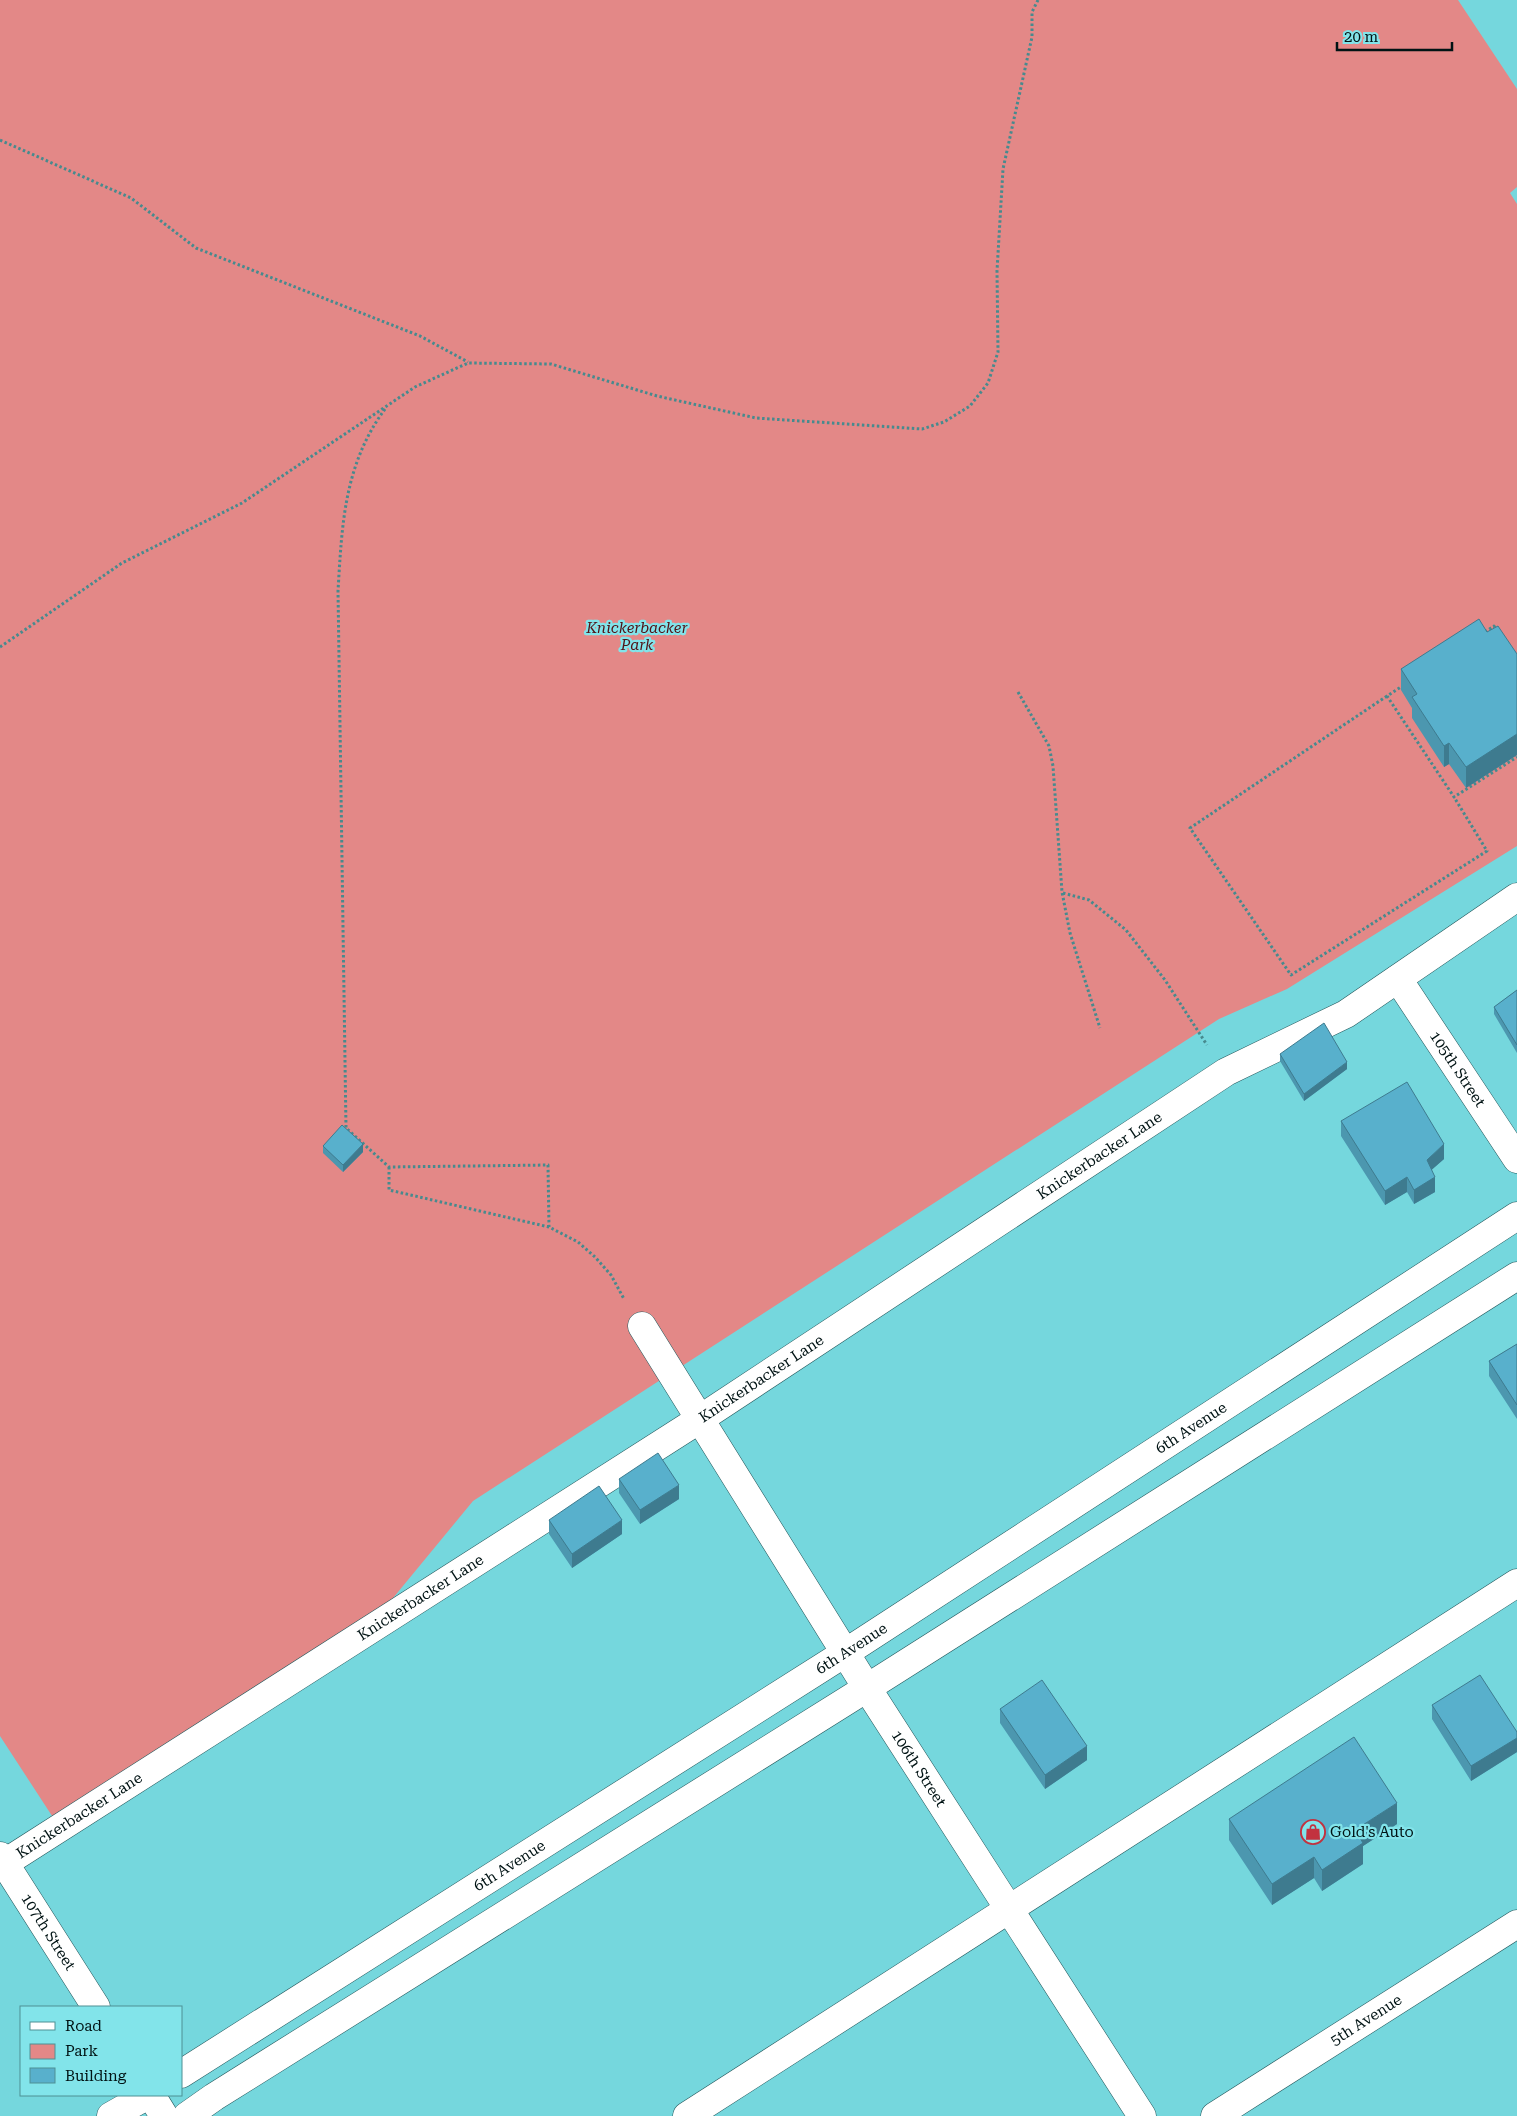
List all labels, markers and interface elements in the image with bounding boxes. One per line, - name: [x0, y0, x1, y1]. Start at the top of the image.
- scale bar: [1337, 20, 1452, 52]
- text: 20 m: [1344, 28, 1379, 46]
- park label: Knickerbacker Park: [585, 619, 688, 654]
- street label: 105th Street: [1426, 1028, 1489, 1111]
- street label: Knickerbacker Lane: [1033, 1108, 1165, 1203]
- street label: Knickerbacker Lane: [695, 1331, 827, 1426]
- street label: 6th Avenue: [1152, 1398, 1230, 1458]
- street label: Knickerbacker Lane: [354, 1551, 487, 1644]
- street label: 6th Avenue: [812, 1619, 891, 1678]
- street label: 106th Street: [888, 1727, 950, 1811]
- street label: Knickerbacker Lane: [13, 1769, 146, 1862]
- shop icon: Gold's Auto: [1300, 1819, 1326, 1845]
- place label: Gold's Auto: [1330, 1823, 1414, 1841]
- street label: 6th Avenue: [470, 1836, 549, 1895]
- street label: 107th Street: [17, 1890, 80, 1974]
- street label: 5th Avenue: [1327, 1991, 1405, 2049]
- legend: [20, 2006, 182, 2096]
- text: Road: [65, 2017, 102, 2035]
- text: Park: [65, 2042, 99, 2060]
- text: Building: [65, 2067, 127, 2085]

